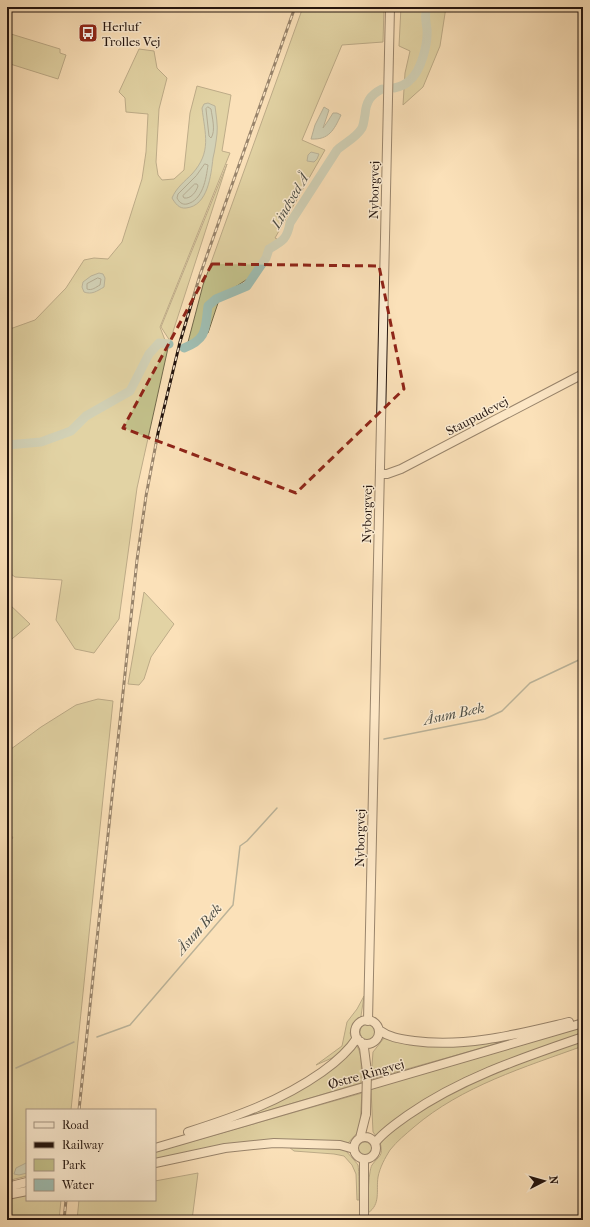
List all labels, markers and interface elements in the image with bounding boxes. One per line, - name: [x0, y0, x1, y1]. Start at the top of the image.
- place label: Herluf Trolles Vej: [102, 19, 160, 49]
- bus stop icon: Herluf Trolles Vej: [77, 22, 99, 44]
- street label: Nyborgvej: [366, 161, 382, 219]
- water label: Lindved Å: [266, 169, 313, 232]
- street label: Staupudevej: [443, 393, 511, 439]
- street label: Nyborgvej: [359, 485, 375, 543]
- water label: Åsum Bæk: [420, 698, 486, 729]
- street label: Nyborgvej: [352, 809, 368, 867]
- water label: Åsum Bæk: [170, 899, 226, 959]
- street label: Østre Ringvej: [326, 1056, 406, 1092]
- legend: [26, 1109, 156, 1201]
- text: Road: [62, 1118, 89, 1132]
- text: Railway: [62, 1138, 104, 1152]
- text: Park: [62, 1158, 87, 1172]
- north arrow: [524, 1161, 564, 1201]
- text: N: [547, 1175, 560, 1185]
- text: Water: [61, 1178, 95, 1192]

